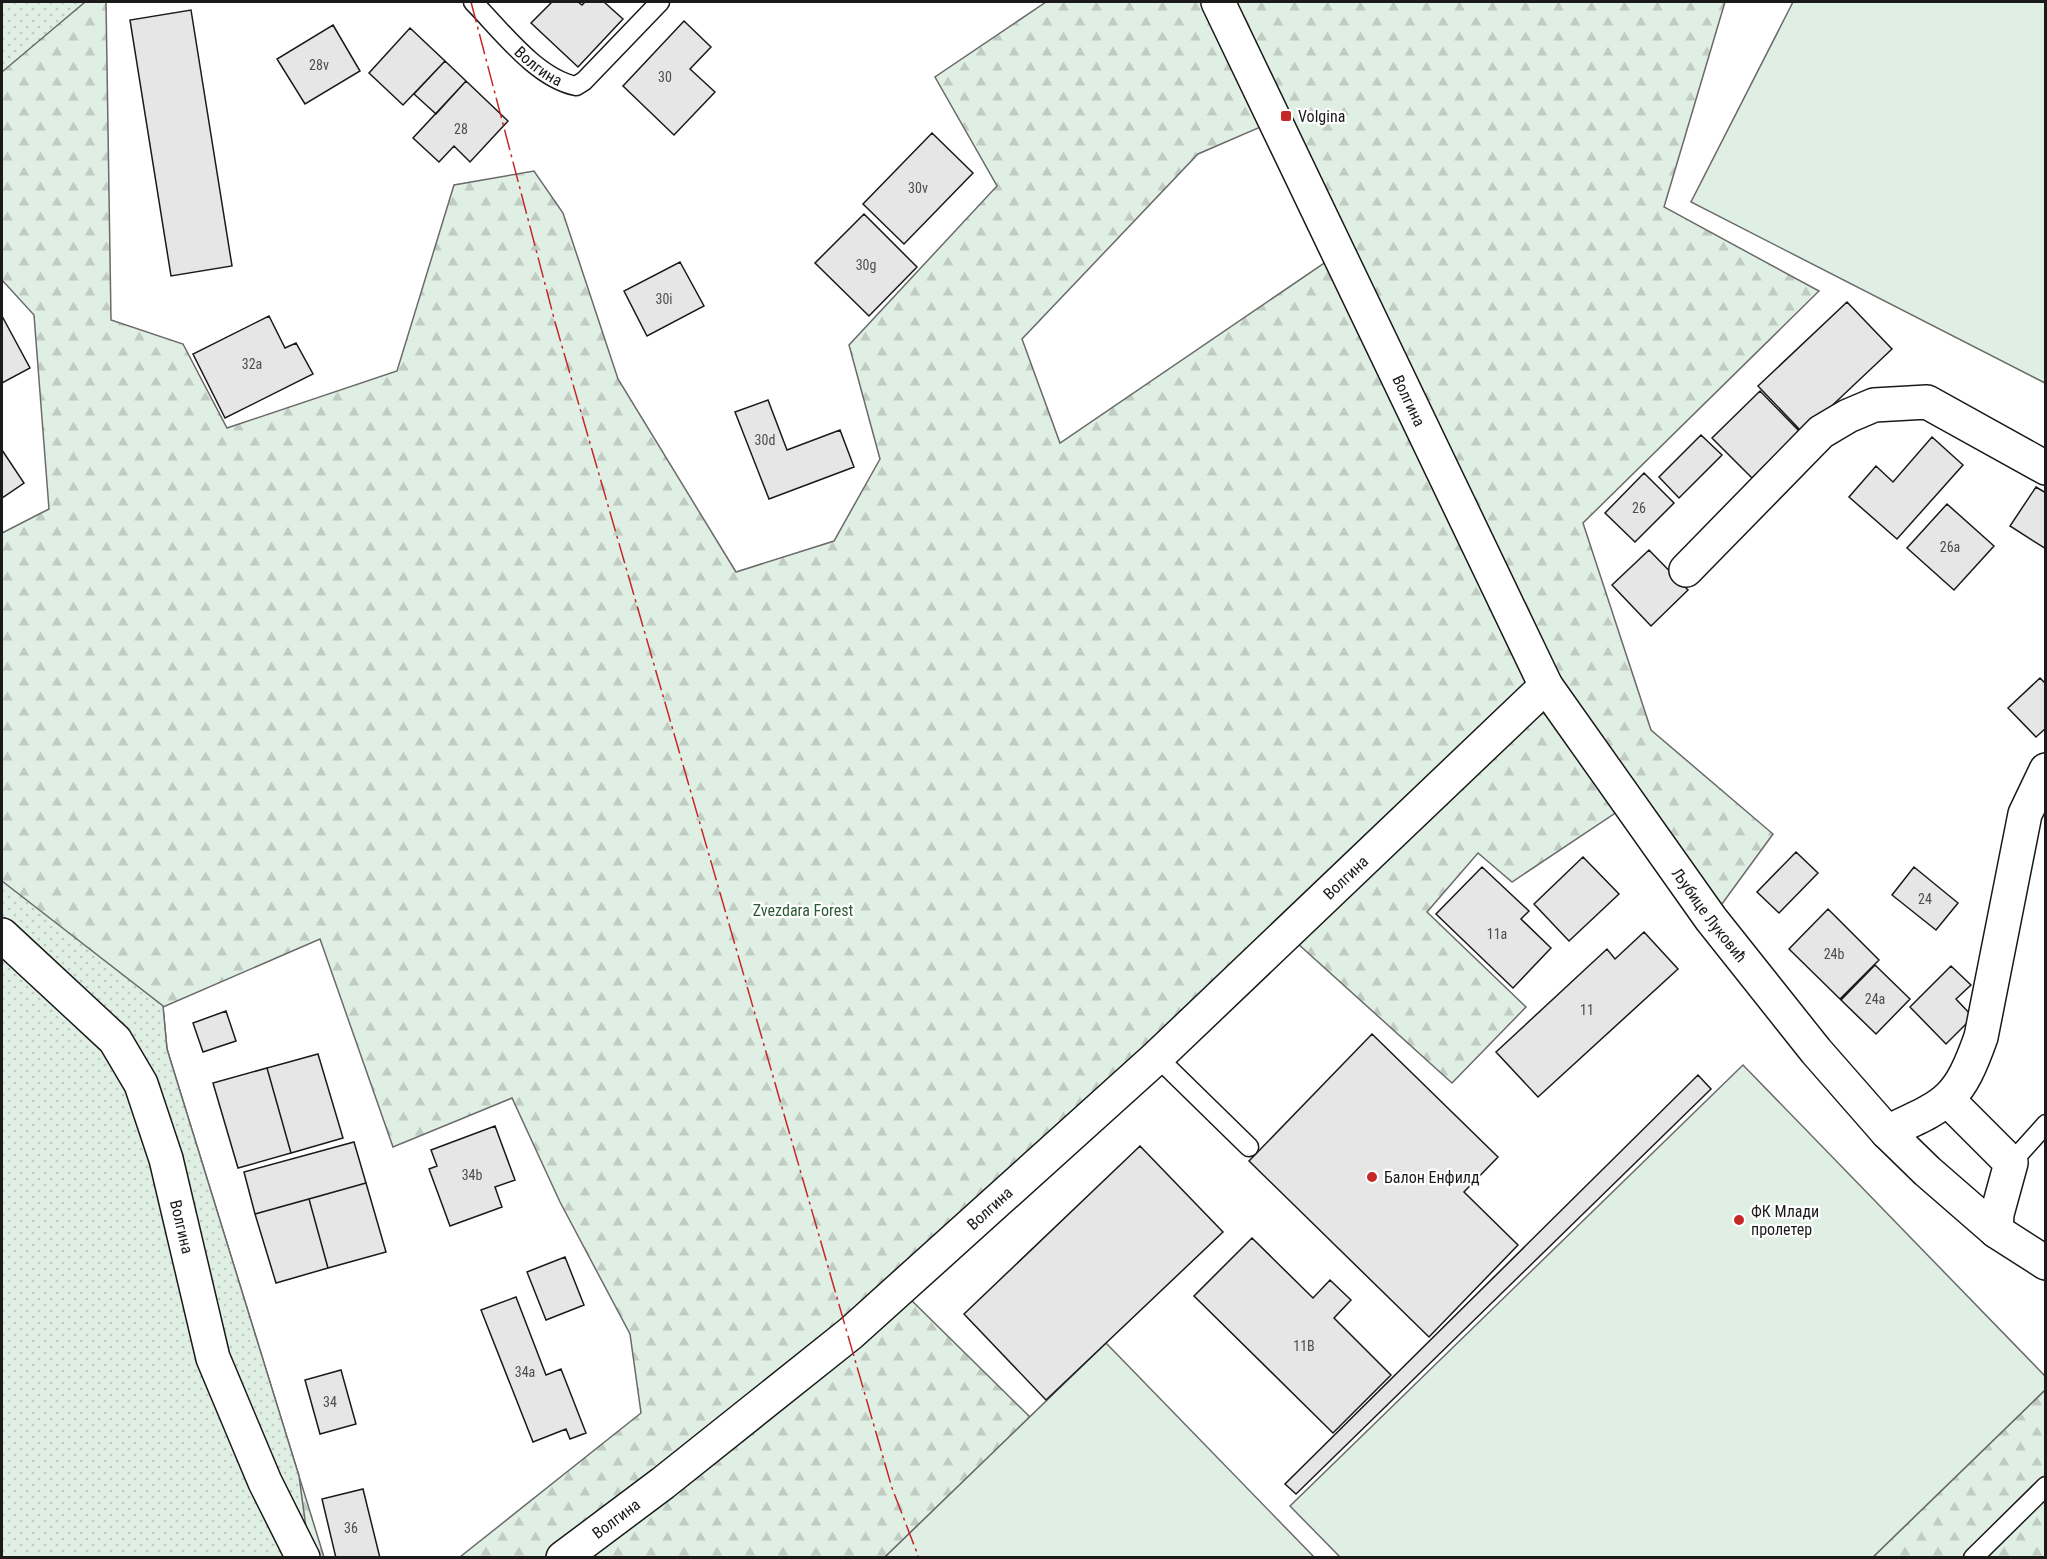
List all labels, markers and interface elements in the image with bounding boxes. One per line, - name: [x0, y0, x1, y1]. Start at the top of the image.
- street label: Волгина: [511, 42, 565, 90]
- house number: 28v: [309, 57, 329, 73]
- house number: 30: [658, 69, 672, 85]
- place label: Volgina: [1298, 107, 1345, 126]
- marker: Volgina: [1279, 109, 1293, 123]
- house number: 28: [454, 121, 468, 137]
- house number: 30v: [908, 180, 928, 196]
- house number: 30g: [856, 257, 876, 273]
- house number: 30i: [655, 291, 673, 307]
- house number: 32a: [242, 356, 262, 372]
- street label: Волгина: [1389, 372, 1430, 429]
- house number: 30d: [755, 432, 775, 448]
- house number: 26: [1632, 500, 1646, 516]
- house number: 26a: [1940, 539, 1960, 555]
- street label: Волгина: [1319, 852, 1372, 903]
- street label: Љубице Луковић: [1668, 864, 1751, 966]
- house number: 24: [1918, 891, 1932, 907]
- park label: Zvezdara Forest: [753, 901, 854, 920]
- house number: 11a: [1487, 926, 1507, 942]
- house number: 24b: [1824, 946, 1844, 962]
- house number: 24a: [1865, 991, 1885, 1007]
- house number: 11: [1580, 1002, 1594, 1018]
- house number: 34b: [462, 1167, 482, 1183]
- place label: Балон Енфилд: [1384, 1168, 1480, 1187]
- marker: Балон Енфилд: [1365, 1170, 1379, 1184]
- street label: Волгина: [963, 1183, 1016, 1233]
- street label: Волгина: [166, 1198, 198, 1256]
- place label: ФК Млади пролетер: [1751, 1202, 1819, 1239]
- marker: ФК Млади пролетер: [1732, 1213, 1746, 1227]
- house number: 11B: [1293, 1338, 1315, 1354]
- house number: 34a: [515, 1364, 535, 1380]
- house number: 34: [323, 1394, 337, 1410]
- street label: Волгина: [588, 1494, 643, 1542]
- house number: 36: [344, 1520, 358, 1536]

